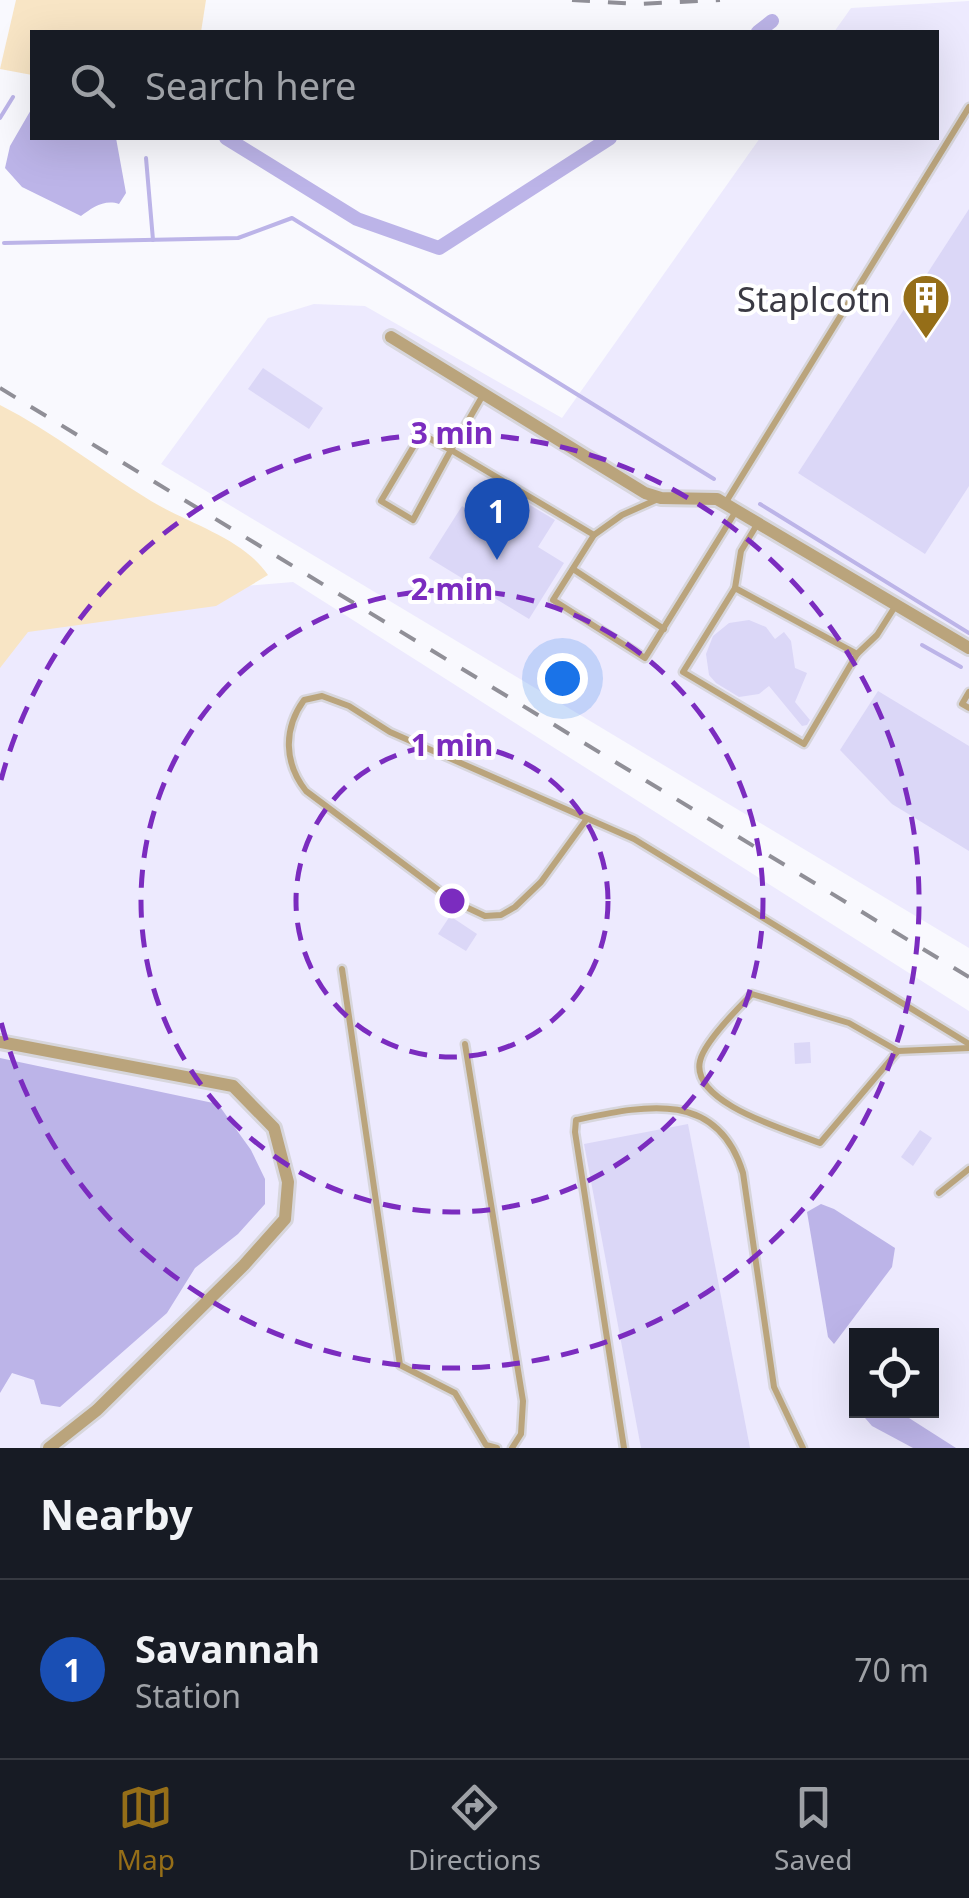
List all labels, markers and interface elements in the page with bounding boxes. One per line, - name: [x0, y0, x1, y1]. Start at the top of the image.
- search box: [30, 30, 939, 140]
- icon: search: [65, 58, 120, 113]
- text: Search here: [145, 59, 356, 111]
- building icon: Staplcotn: [900, 272, 952, 340]
- place label: Staplcotn: [737, 275, 891, 322]
- text: 3 min: [411, 412, 493, 453]
- pin: 1: [464, 478, 530, 560]
- text: 2 min: [411, 568, 493, 609]
- your location: [537, 653, 588, 704]
- text: 1 min: [411, 724, 493, 765]
- centre of rings: [434, 883, 470, 919]
- map controls: [849, 1328, 939, 1418]
- button: locate: [849, 1328, 939, 1418]
- text: Nearby: [40, 1485, 193, 1542]
- text: Savannah: [135, 1622, 320, 1674]
- text: 1: [63, 1648, 82, 1691]
- text: 70 m: [854, 1648, 929, 1691]
- text: Station: [135, 1674, 241, 1717]
- tab: Map: [117, 1780, 175, 1878]
- tab: Directions: [408, 1780, 541, 1878]
- tab: Saved: [774, 1780, 852, 1878]

